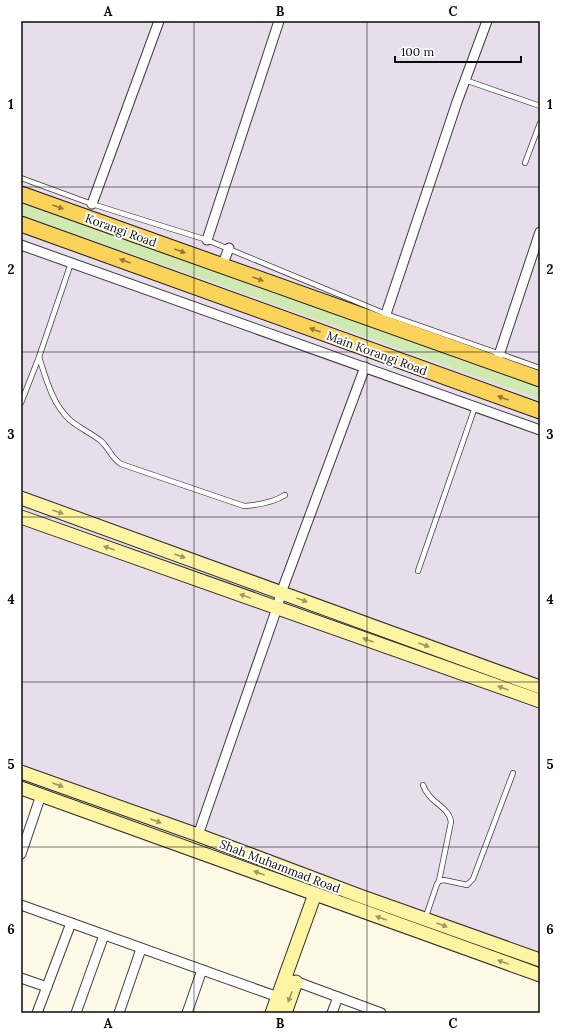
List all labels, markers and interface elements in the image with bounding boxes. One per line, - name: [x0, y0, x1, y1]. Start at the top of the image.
- text: A: [104, 3, 113, 20]
- text: B: [276, 3, 285, 20]
- text: C: [449, 3, 458, 20]
- scale bar: [395, 38, 521, 64]
- text: 100 m: [401, 44, 434, 59]
- text: 1: [8, 96, 14, 113]
- text: 1: [547, 96, 553, 113]
- one-way arrow: [52, 205, 64, 211]
- street label: Korangi Road: [83, 210, 159, 250]
- one-way arrow: [174, 249, 186, 255]
- one-way arrow: [119, 258, 131, 264]
- text: 2: [8, 261, 15, 278]
- text: 2: [547, 261, 554, 278]
- one-way arrow: [253, 277, 265, 283]
- one-way arrow: [309, 327, 321, 333]
- street label: Main Korangi Road: [325, 328, 429, 378]
- one-way arrow: [497, 394, 509, 400]
- text: 3: [7, 426, 15, 443]
- text: 3: [546, 426, 554, 443]
- one-way arrow: [52, 509, 64, 515]
- one-way arrow: [103, 545, 115, 551]
- one-way arrow: [174, 553, 186, 559]
- text: 4: [7, 591, 15, 608]
- text: 4: [546, 591, 554, 608]
- one-way arrow: [239, 593, 251, 599]
- one-way arrow: [297, 598, 309, 604]
- one-way arrow: [361, 636, 373, 642]
- one-way arrow: [419, 642, 431, 648]
- one-way arrow: [497, 685, 509, 691]
- text: 5: [7, 756, 15, 773]
- text: 5: [546, 756, 554, 773]
- one-way arrow: [52, 783, 64, 789]
- one-way arrow: [151, 818, 163, 824]
- street label: Shah Muhammad Road: [218, 836, 342, 896]
- one-way arrow: [252, 870, 264, 876]
- one-way arrow: [375, 914, 387, 920]
- text: 6: [7, 921, 15, 938]
- text: 6: [546, 921, 554, 938]
- one-way arrow: [436, 922, 448, 928]
- one-way arrow: [497, 959, 509, 965]
- one-way arrow: [287, 992, 293, 1004]
- text: A: [104, 1015, 113, 1032]
- text: B: [276, 1015, 285, 1032]
- text: C: [449, 1015, 458, 1032]

